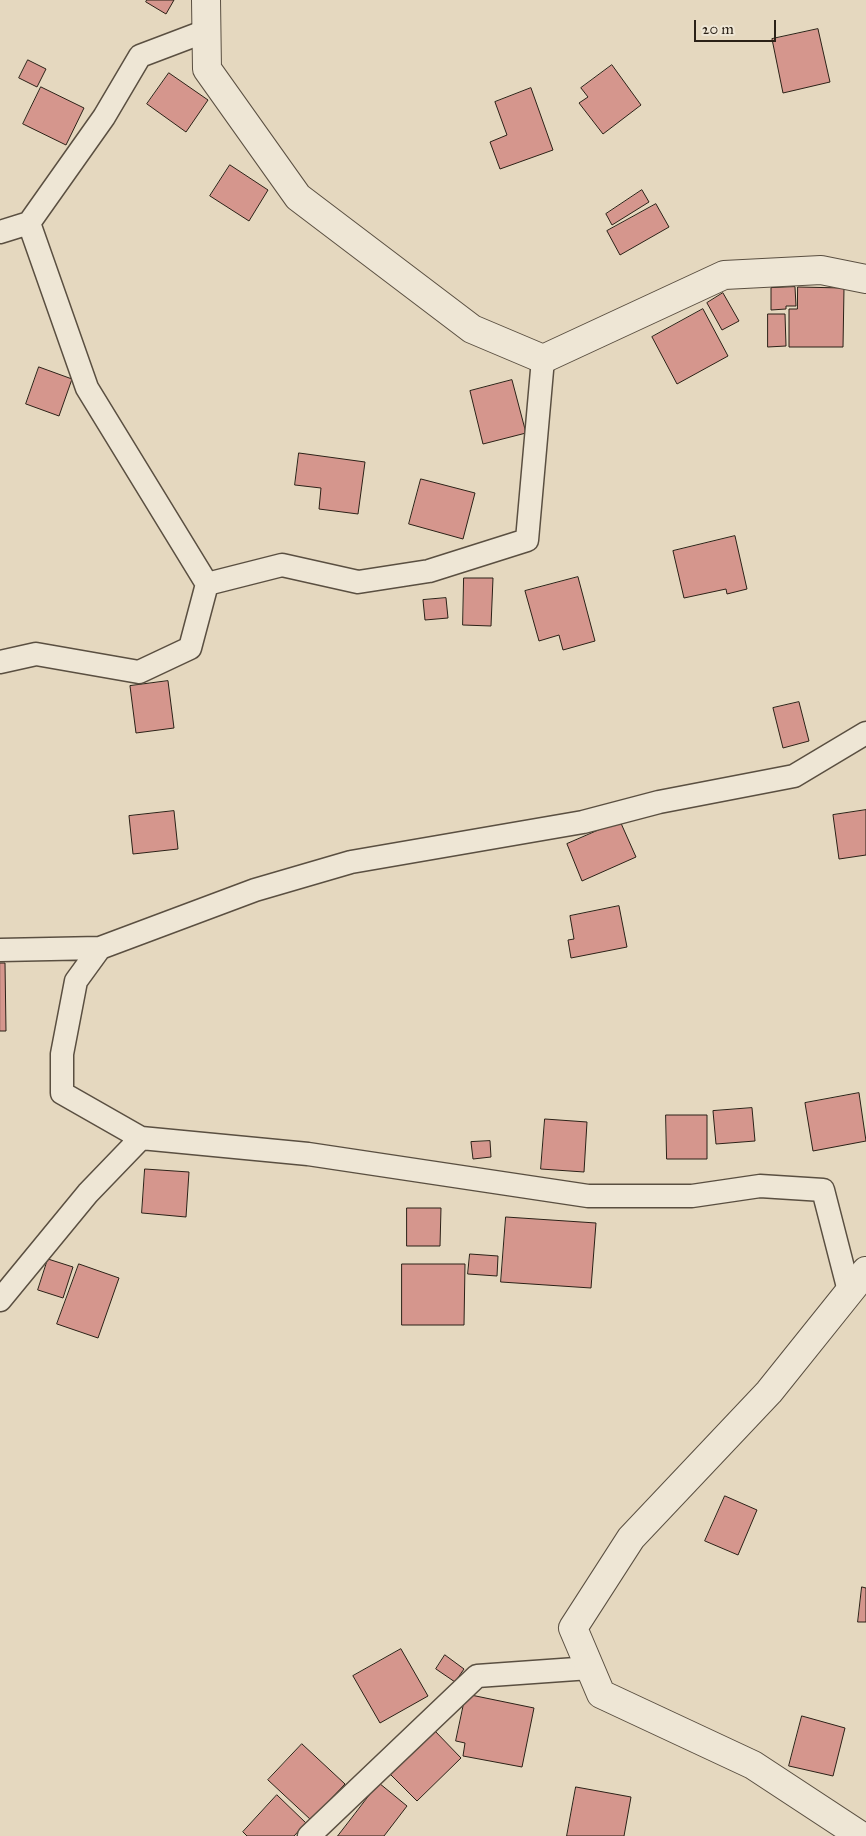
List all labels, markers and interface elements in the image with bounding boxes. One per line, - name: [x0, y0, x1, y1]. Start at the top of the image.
- scale bar: [696, 10, 778, 42]
- text: 20 m: [702, 20, 734, 38]

